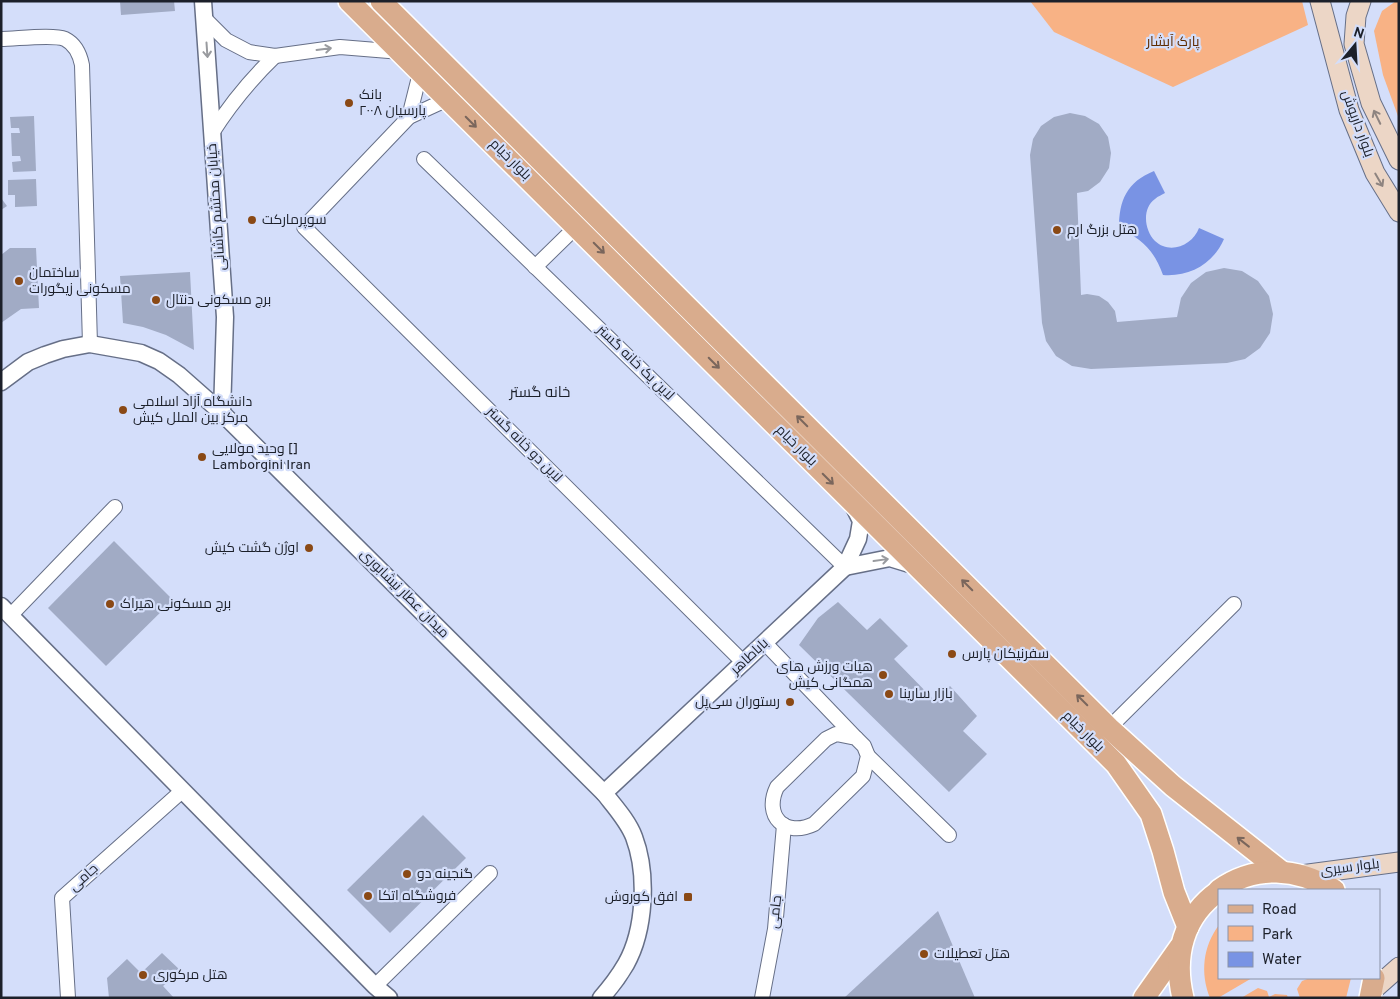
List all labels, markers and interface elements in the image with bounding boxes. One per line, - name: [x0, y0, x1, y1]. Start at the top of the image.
- north arrow: [1330, 20, 1380, 70]
- text: N: [1351, 24, 1366, 44]
- park label: پارک آبشار: [1145, 34, 1200, 51]
- one-way arrow: [202, 42, 211, 58]
- one-way arrow: [315, 44, 331, 54]
- place label: بانک پارسیان ۲۰۰۸: [359, 87, 426, 120]
- street label: بلوار داریوش: [1337, 88, 1377, 160]
- marker: بانک پارسیان ۲۰۰۸: [343, 97, 355, 109]
- one-way arrow: [1372, 110, 1381, 125]
- one-way arrow: [465, 116, 477, 128]
- street label: بلوار خیام: [486, 136, 534, 184]
- street label: خیابان محتشم کاشانی: [204, 143, 230, 271]
- one-way arrow: [1375, 172, 1385, 186]
- place label: سوپرمارکت: [262, 212, 327, 229]
- marker: سوپرمارکت: [246, 214, 258, 226]
- place label: هتل بزرگ ارم: [1067, 222, 1137, 239]
- marker: هتل بزرگ ارم: [1051, 224, 1063, 236]
- one-way arrow: [593, 242, 605, 254]
- place label: ساختمان مسکونی زیگورات: [29, 265, 131, 298]
- marker: ساختمان مسکونی زیگورات: [13, 275, 25, 287]
- place label: برج مسکونی دنتال: [166, 292, 271, 309]
- marker: برج مسکونی دنتال: [150, 294, 162, 306]
- street label: لاین یک خانه گستر: [592, 321, 677, 404]
- one-way arrow: [707, 357, 719, 369]
- district label: خانه گستر: [509, 384, 570, 403]
- place label: دانشگاه آزاد اسلامی مرکز بین الملل کیش: [133, 394, 252, 427]
- street label: لاین دو خانه گستر: [482, 403, 565, 486]
- marker: دانشگاه آزاد اسلامی مرکز بین الملل کیش: [117, 404, 129, 416]
- one-way arrow: [796, 415, 809, 427]
- street label: بلوار خیام: [772, 422, 820, 470]
- place label: وحید مولایی [] Lamborgini Iran: [212, 441, 311, 474]
- marker: وحید مولایی [] Lamborgini Iran: [196, 451, 208, 463]
- one-way arrow: [822, 473, 834, 485]
- place label: اوژن گشت كيش: [205, 540, 299, 557]
- marker: اوژن گشت كيش: [303, 542, 315, 554]
- street label: میدان عطار نیشابوری: [356, 546, 452, 642]
- one-way arrow: [872, 555, 888, 565]
- one-way arrow: [961, 579, 973, 592]
- place label: برج مسکونی هیراک: [120, 596, 231, 613]
- marker: برج مسکونی هیراک: [104, 598, 116, 610]
- street label: باباطاهر: [727, 635, 772, 679]
- place label: سفرنیکان پارس: [962, 646, 1049, 663]
- marker: سفرنیکان پارس: [946, 648, 958, 660]
- place label: هیات ورزش های همگانی کیش: [776, 659, 873, 692]
- marker: هیات ورزش های همگانی کیش: [877, 669, 889, 681]
- place label: بازار سارینا: [899, 686, 953, 703]
- marker: بازار سارینا: [883, 688, 895, 700]
- place label: رستوران سی‌پل: [695, 694, 780, 711]
- one-way arrow: [1076, 694, 1088, 707]
- marker: رستوران سی‌پل: [784, 696, 796, 708]
- street label: بلوار خیام: [1059, 708, 1107, 756]
- one-way arrow: [1237, 836, 1250, 847]
- street label: بلوار سیری: [1320, 856, 1380, 880]
- street label: جامی: [66, 861, 102, 895]
- place label: گنجینه دو: [417, 866, 473, 883]
- marker: گنجینه دو: [401, 868, 413, 880]
- place label: فروشگاه اتکا: [378, 888, 456, 905]
- place label: افق کوروش: [605, 889, 678, 906]
- legend: [1218, 889, 1380, 979]
- marker: فروشگاه اتکا: [362, 890, 374, 902]
- marker: افق کوروش: [682, 891, 694, 903]
- street label: جامی: [766, 895, 786, 929]
- text: Road: [1262, 901, 1297, 920]
- text: Park: [1262, 926, 1293, 945]
- place label: هتل تعطیلات: [934, 946, 1010, 963]
- marker: هتل تعطیلات: [918, 948, 930, 960]
- text: Water: [1262, 951, 1302, 970]
- place label: هتل مرکوری: [153, 967, 228, 984]
- marker: هتل مرکوری: [137, 969, 149, 981]

